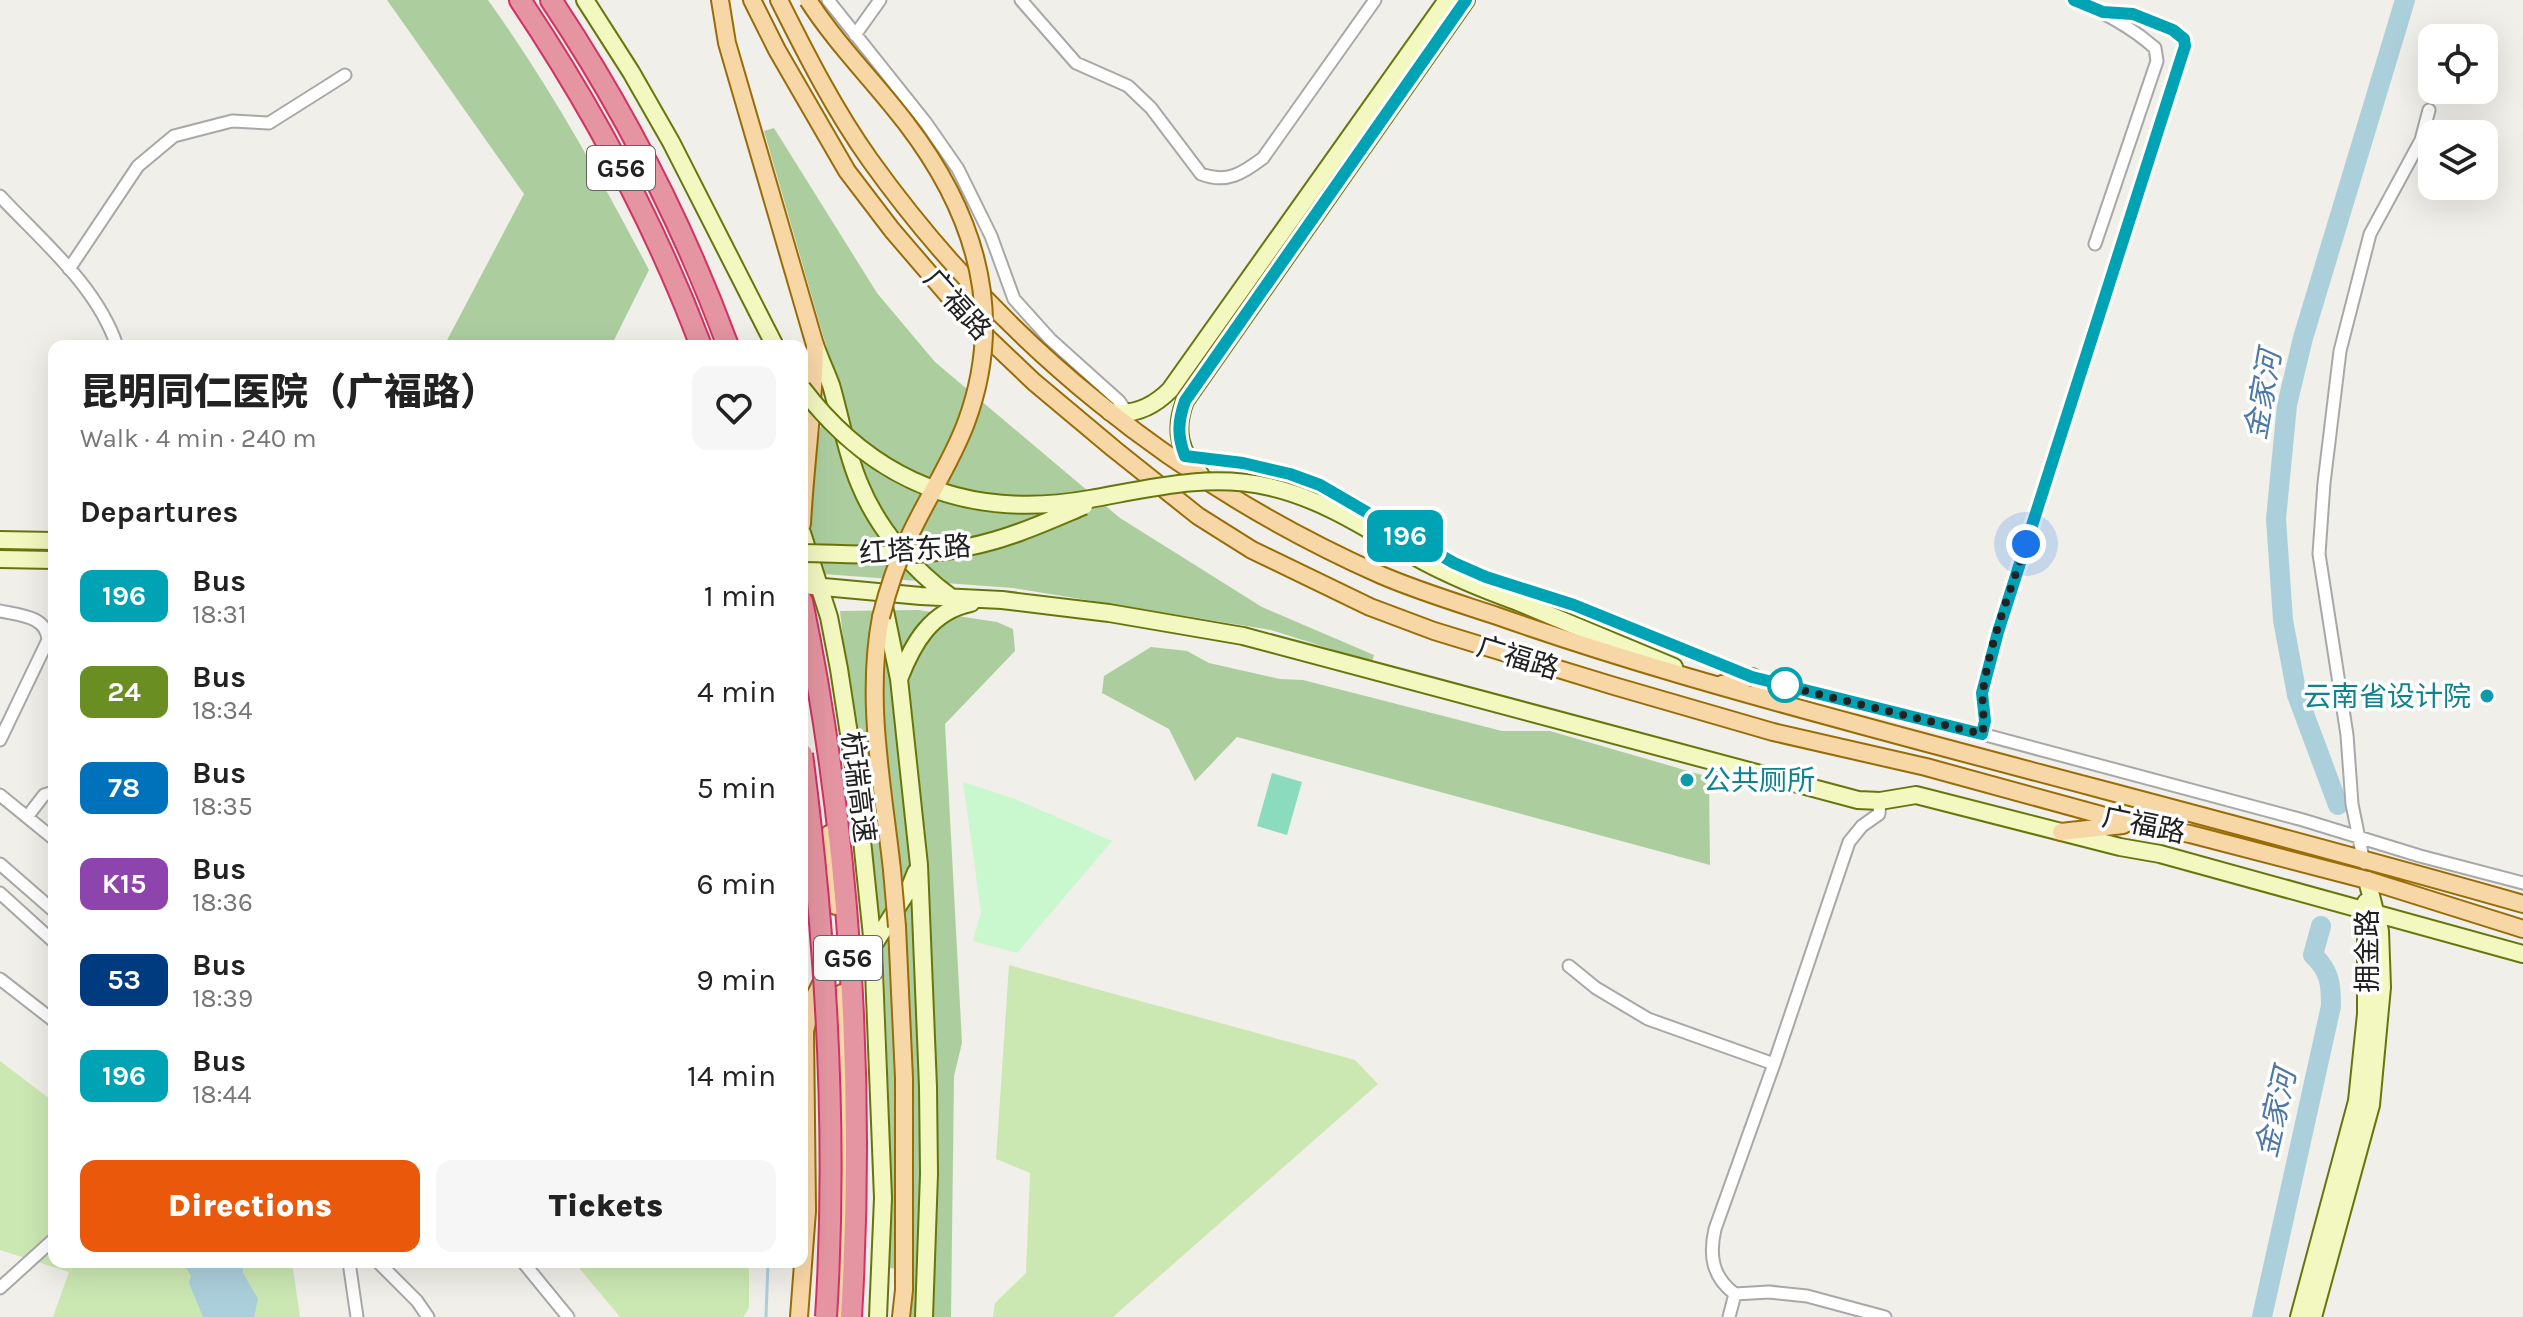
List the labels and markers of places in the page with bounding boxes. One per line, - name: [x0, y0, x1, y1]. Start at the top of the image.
- unlabelled marker: [1768, 668, 1802, 702]
- place label: 云南省设计院: [2303, 680, 2471, 713]
- marker: 云南省设计院: [2478, 687, 2496, 705]
- place label: 公共厕所: [1703, 764, 1815, 797]
- marker: 公共厕所: [1678, 771, 1696, 789]

